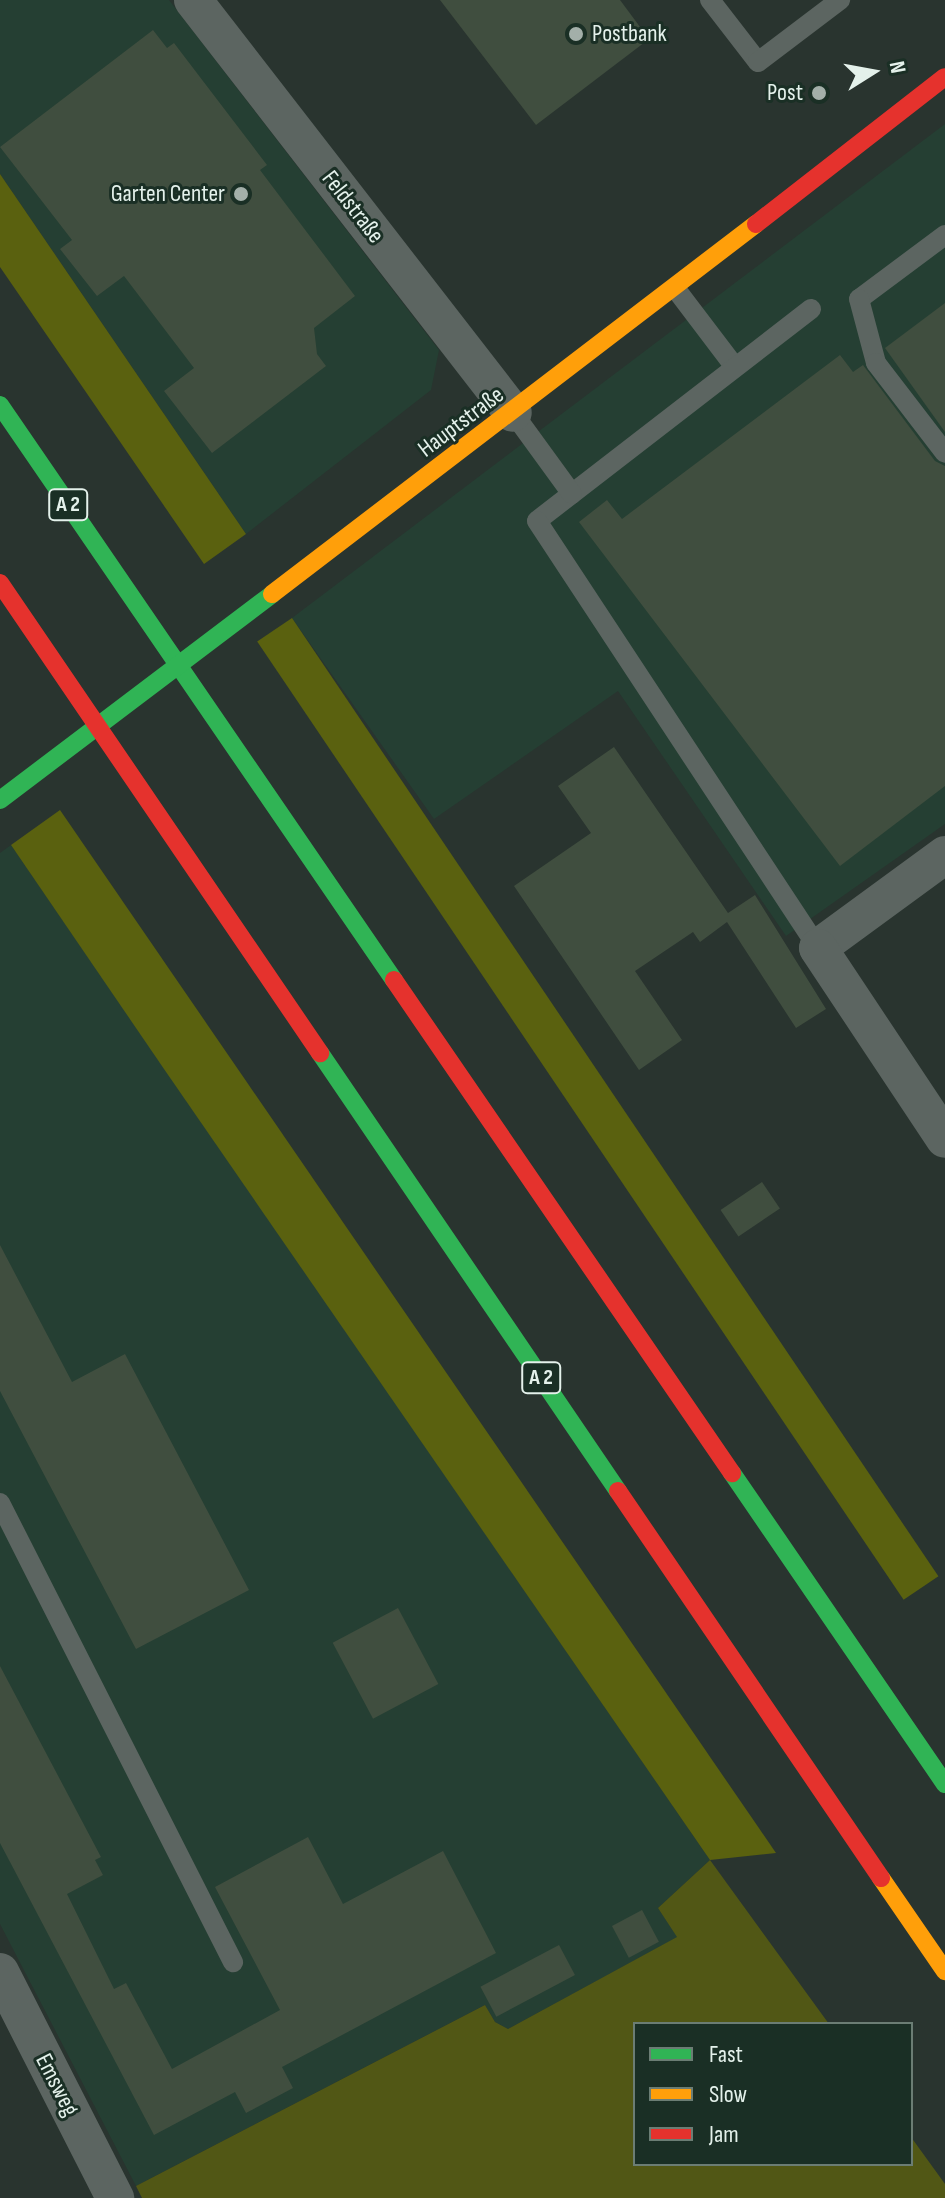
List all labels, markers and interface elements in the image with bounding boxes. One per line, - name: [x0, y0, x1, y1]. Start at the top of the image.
- place label: Postbank: [592, 20, 667, 48]
- marker: Postbank: [567, 25, 585, 43]
- north arrow: [833, 32, 913, 112]
- text: N: [883, 59, 911, 76]
- place label: Post: [767, 79, 803, 107]
- marker: Post: [810, 84, 828, 102]
- street label: Feldstraße: [316, 165, 390, 249]
- place label: Garten Center: [111, 180, 225, 208]
- marker: Garten Center: [232, 185, 250, 203]
- street label: Hauptstraße: [412, 380, 510, 464]
- road number: A 2: [48, 487, 88, 523]
- road number: A 2: [521, 1360, 561, 1396]
- legend: [633, 2022, 913, 2166]
- text: Fast: [709, 2040, 743, 2069]
- street label: Emsweg: [29, 2049, 85, 2121]
- text: Slow: [709, 2080, 747, 2109]
- text: Jam: [709, 2120, 739, 2149]

